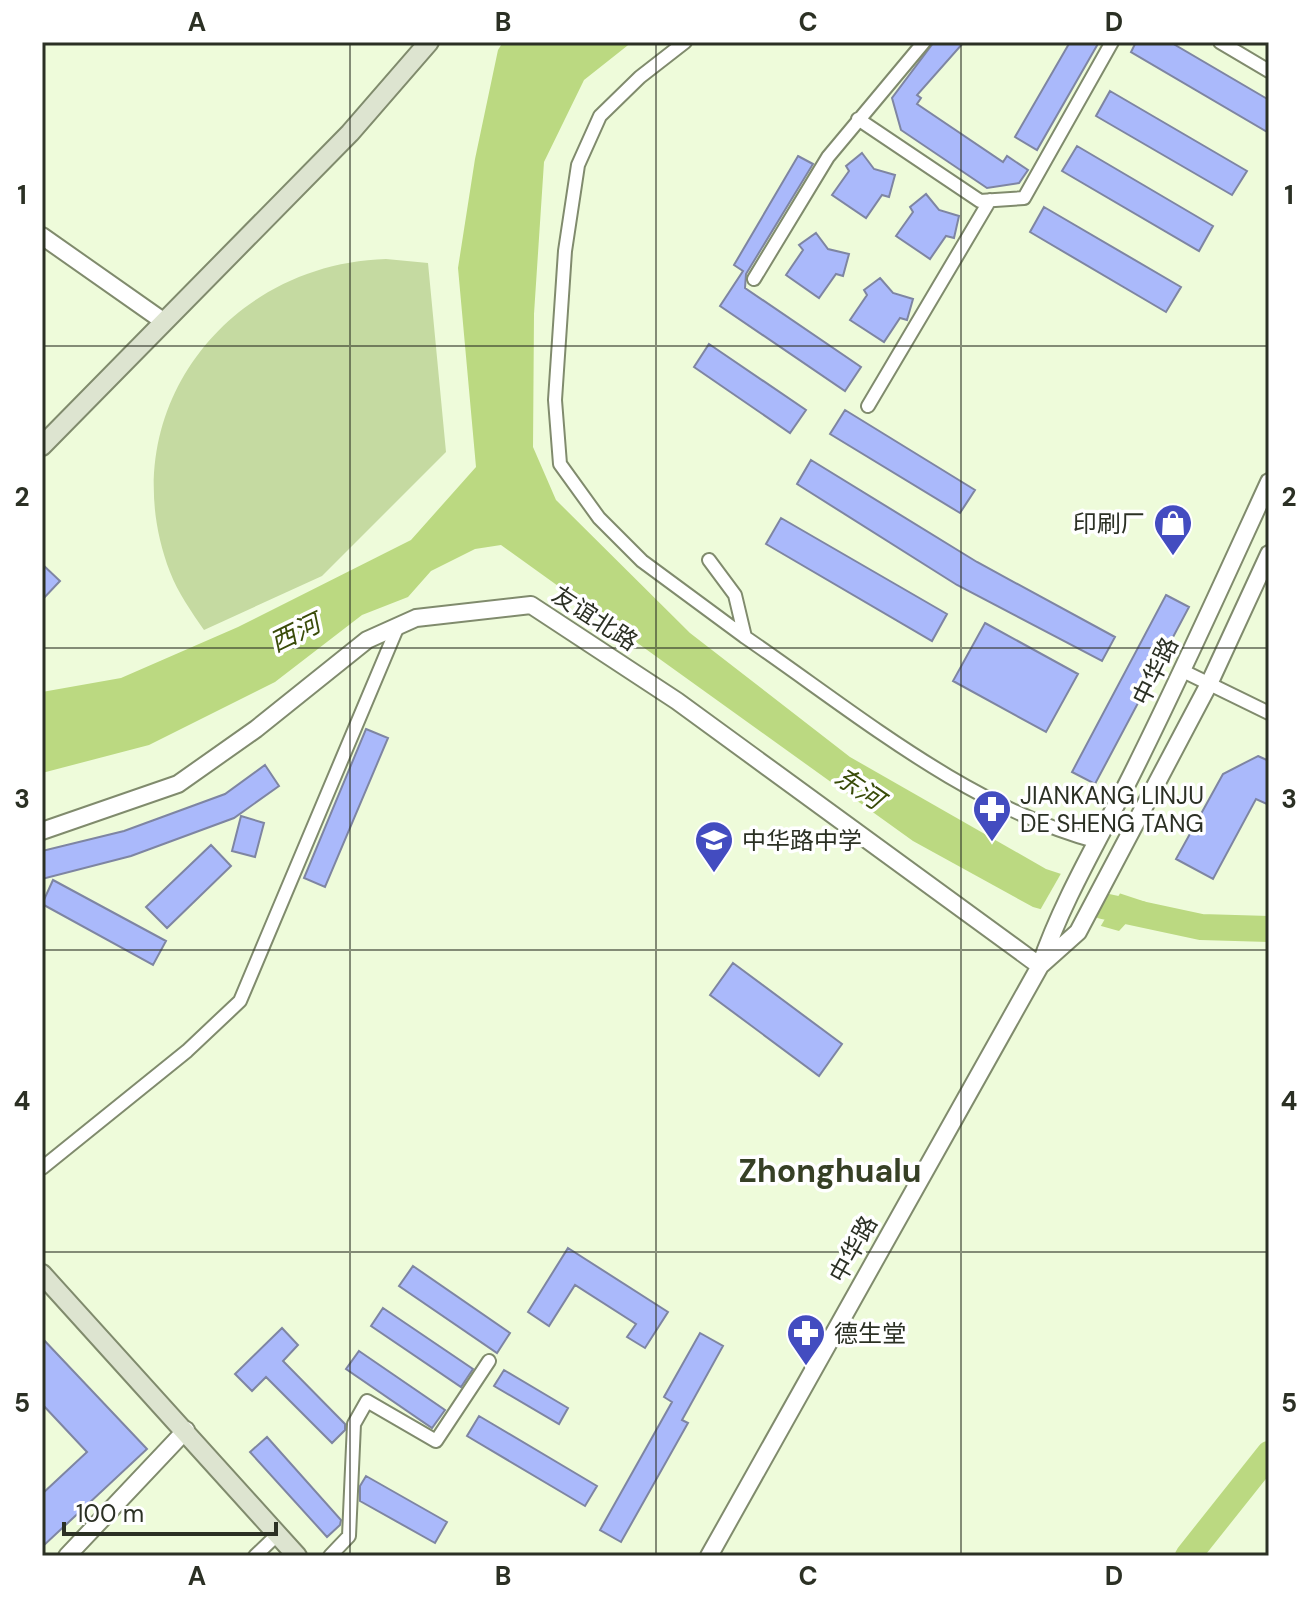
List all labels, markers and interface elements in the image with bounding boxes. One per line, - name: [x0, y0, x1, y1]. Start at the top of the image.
- text: A: [188, 5, 206, 39]
- text: B: [495, 5, 511, 39]
- text: C: [798, 5, 818, 39]
- text: D: [1105, 5, 1123, 39]
- text: 1: [17, 178, 27, 212]
- text: 1: [1284, 178, 1294, 212]
- text: 2: [14, 480, 30, 514]
- text: 2: [1281, 480, 1297, 514]
- shop icon: 印刷厂: [1152, 502, 1194, 557]
- place label: 印刷厂: [1073, 508, 1145, 539]
- street label: 友谊北路: [546, 579, 644, 657]
- water label: 西河: [264, 604, 330, 660]
- street label: 中华路: [1125, 632, 1185, 710]
- water label: 东河: [828, 759, 894, 819]
- place label: JIANKANG LINJU DE SHENG TANG: [1020, 780, 1204, 839]
- text: 3: [14, 782, 30, 816]
- text: 3: [1281, 782, 1297, 816]
- pharmacy icon: JIANKANG LINJU DE SHENG TANG: [971, 788, 1013, 843]
- school or university icon: 中华路中学: [693, 819, 735, 874]
- place label: 中华路中学: [742, 825, 862, 856]
- text: 4: [14, 1084, 30, 1118]
- text: 4: [1281, 1084, 1297, 1118]
- district label: Zhonghualu: [738, 1150, 922, 1192]
- street label: 中华路: [822, 1210, 884, 1288]
- pharmacy icon: 德生堂: [785, 1312, 827, 1367]
- place label: 德生堂: [834, 1318, 906, 1349]
- text: 5: [14, 1386, 30, 1420]
- text: 5: [1281, 1386, 1297, 1420]
- scale bar: [64, 1486, 276, 1536]
- text: 100 m: [76, 1498, 144, 1529]
- text: A: [188, 1559, 206, 1593]
- text: B: [495, 1559, 511, 1593]
- text: C: [798, 1559, 818, 1593]
- text: D: [1105, 1559, 1123, 1593]

